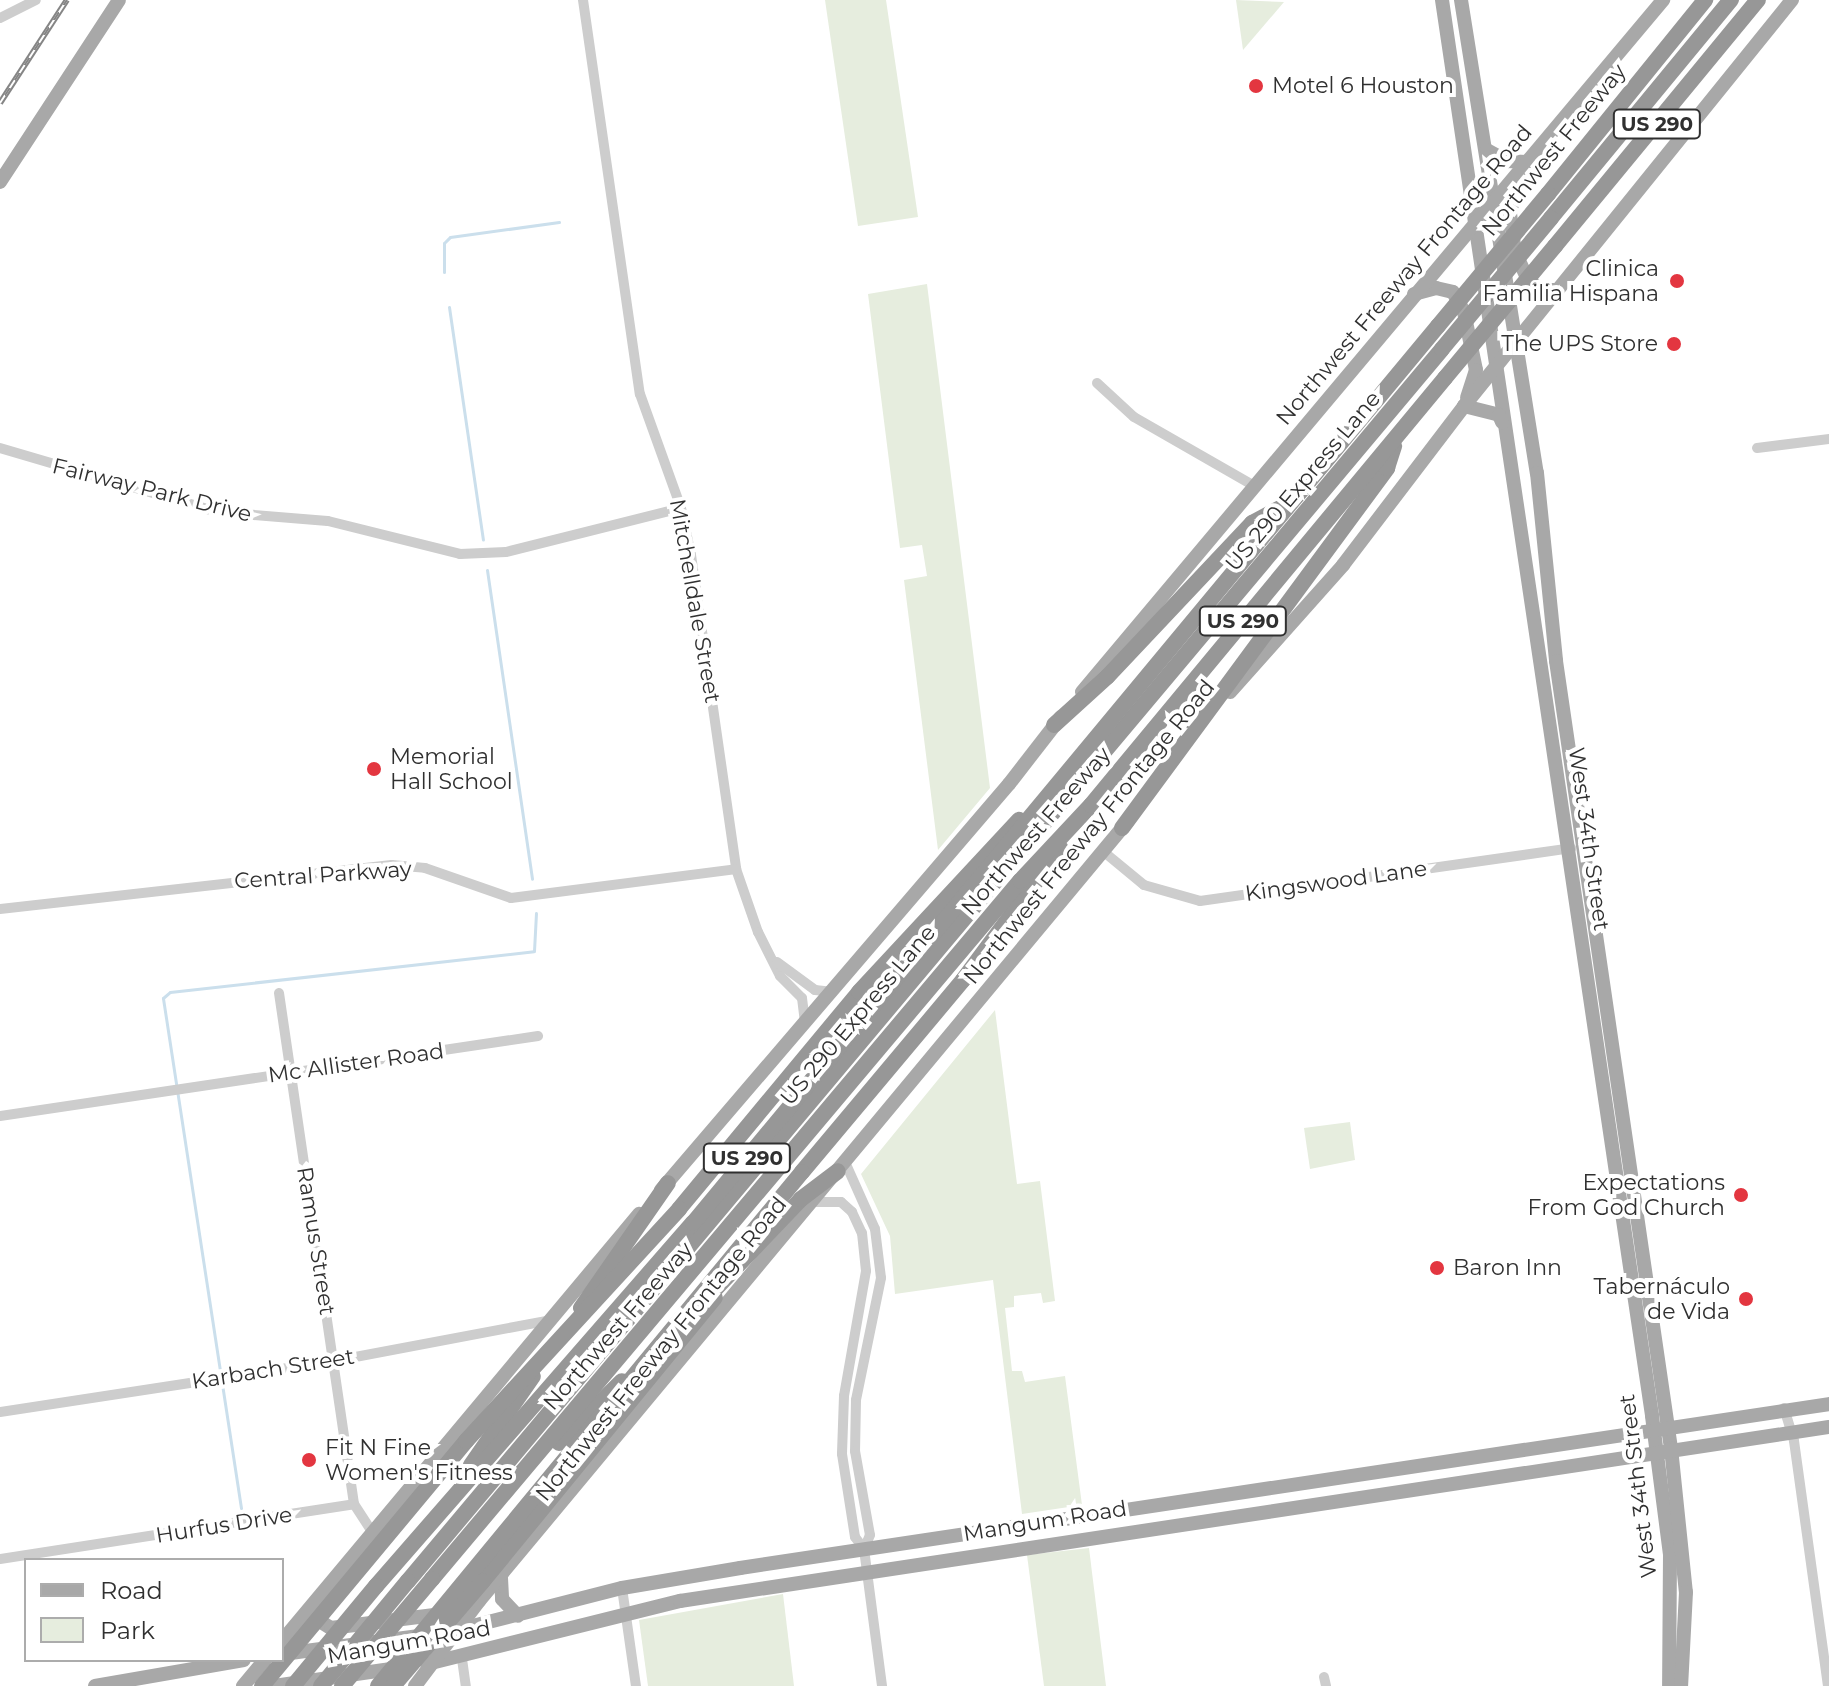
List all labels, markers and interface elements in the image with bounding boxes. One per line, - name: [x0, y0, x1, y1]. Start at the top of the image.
- street label: Northwest Freeway: [1476, 58, 1632, 242]
- place label: Motel 6 Houston: [1272, 73, 1454, 99]
- marker: Motel 6 Houston: [1247, 77, 1265, 95]
- road number: US 290: [1611, 108, 1703, 140]
- street label: Northwest Freeway Frontage Road: [1270, 119, 1538, 431]
- place label: Clinica Familia Hispana: [1483, 255, 1659, 306]
- marker: Clinica Familia Hispana: [1666, 270, 1688, 292]
- place label: The UPS Store: [1501, 331, 1658, 357]
- marker: The UPS Store: [1665, 335, 1683, 353]
- street label: US 290 Express Lane: [1220, 386, 1386, 576]
- street label: Fairway Park Drive: [50, 452, 254, 528]
- street label: Mitchelldale Street: [664, 497, 726, 705]
- road number: US 290: [1197, 605, 1289, 637]
- street label: Northwest Freeway Frontage Road: [958, 675, 1220, 989]
- street label: Northwest Freeway: [956, 742, 1116, 920]
- place label: Memorial Hall School: [390, 743, 513, 794]
- street label: West 34th Street: [1563, 746, 1615, 932]
- marker: Memorial Hall School: [365, 760, 383, 778]
- street label: Kingswood Lane: [1243, 855, 1429, 907]
- street label: Central Parkway: [233, 856, 413, 894]
- street label: US 290 Express Lane: [775, 920, 941, 1110]
- street label: Mc Allister Road: [266, 1038, 446, 1088]
- road number: US 290: [701, 1142, 793, 1174]
- street label: Ramus Street: [291, 1165, 341, 1317]
- place label: Expectations From God Church: [1527, 1169, 1725, 1220]
- marker: Expectations From God Church: [1732, 1186, 1750, 1204]
- street label: Northwest Freeway Frontage Road: [530, 1192, 792, 1506]
- street label: Northwest Freeway: [538, 1237, 698, 1415]
- place label: Baron Inn: [1453, 1255, 1562, 1281]
- marker: Baron Inn: [1428, 1259, 1446, 1277]
- place label: Tabernáculo de Vida: [1593, 1273, 1730, 1324]
- marker: Tabernáculo de Vida: [1737, 1290, 1755, 1308]
- street label: Karbach Street: [190, 1343, 356, 1395]
- street label: West 34th Street: [1614, 1393, 1662, 1579]
- place label: Fit N Fine Women's Fitness: [325, 1434, 513, 1486]
- marker: Fit N Fine Women's Fitness: [300, 1451, 318, 1469]
- street label: Mangum Road: [961, 1495, 1129, 1547]
- street label: Hurfus Drive: [154, 1501, 294, 1549]
- legend: [24, 1558, 284, 1662]
- text: Road: [100, 1576, 163, 1605]
- street label: Mangum Road: [325, 1615, 493, 1669]
- text: Park: [100, 1616, 155, 1645]

